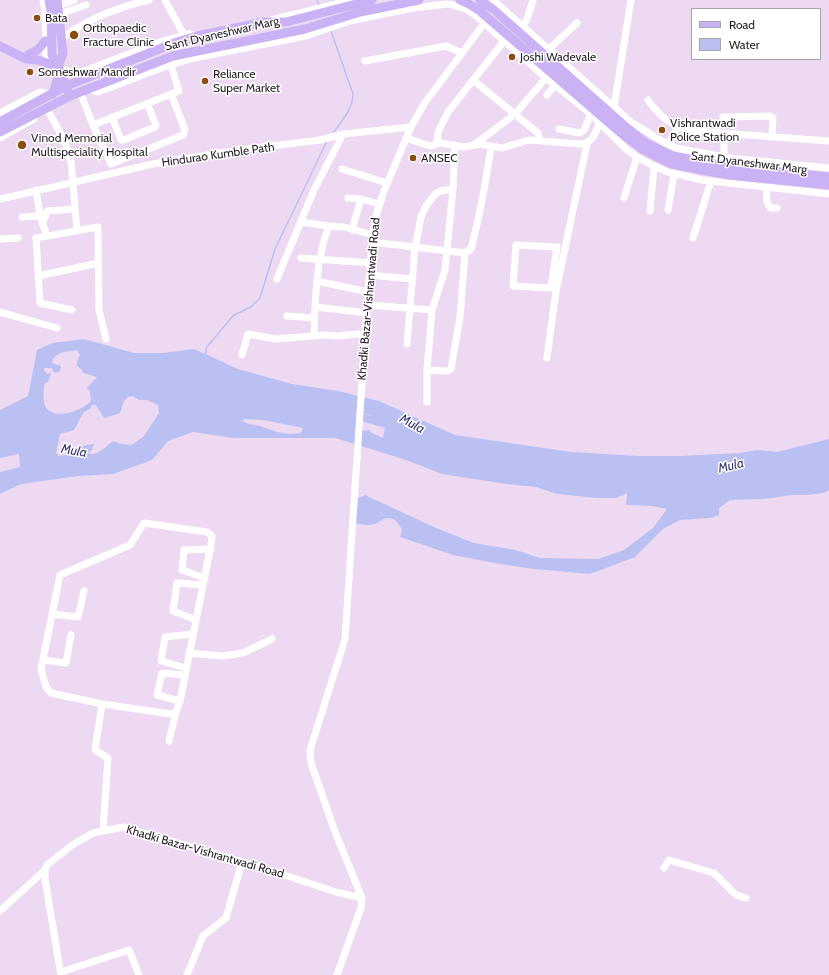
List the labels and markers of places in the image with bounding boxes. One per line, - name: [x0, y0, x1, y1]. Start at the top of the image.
- place label: Bata: [45, 11, 68, 25]
- marker: Bata: [32, 13, 42, 23]
- place label: Orthopaedic Fracture Clinic: [83, 21, 154, 49]
- marker: Orthopaedic Fracture Clinic: [68, 29, 80, 41]
- place label: Joshi Wadevale: [520, 50, 596, 64]
- marker: Joshi Wadevale: [507, 52, 517, 62]
- place label: Someshwar Mandir: [38, 65, 136, 79]
- marker: Someshwar Mandir: [25, 67, 35, 77]
- place label: Reliance Super Market: [213, 67, 280, 95]
- marker: Reliance Super Market: [200, 76, 210, 86]
- place label: Vishrantwadi Police Station: [670, 116, 739, 144]
- marker: Vishrantwadi Police Station: [657, 125, 667, 135]
- place label: Vinod Memorial Multispeciality Hospital: [31, 131, 148, 159]
- marker: Vinod Memorial Multispeciality Hospital: [16, 139, 28, 151]
- place label: ANSEC: [421, 151, 458, 165]
- marker: ANSEC: [408, 153, 418, 163]

